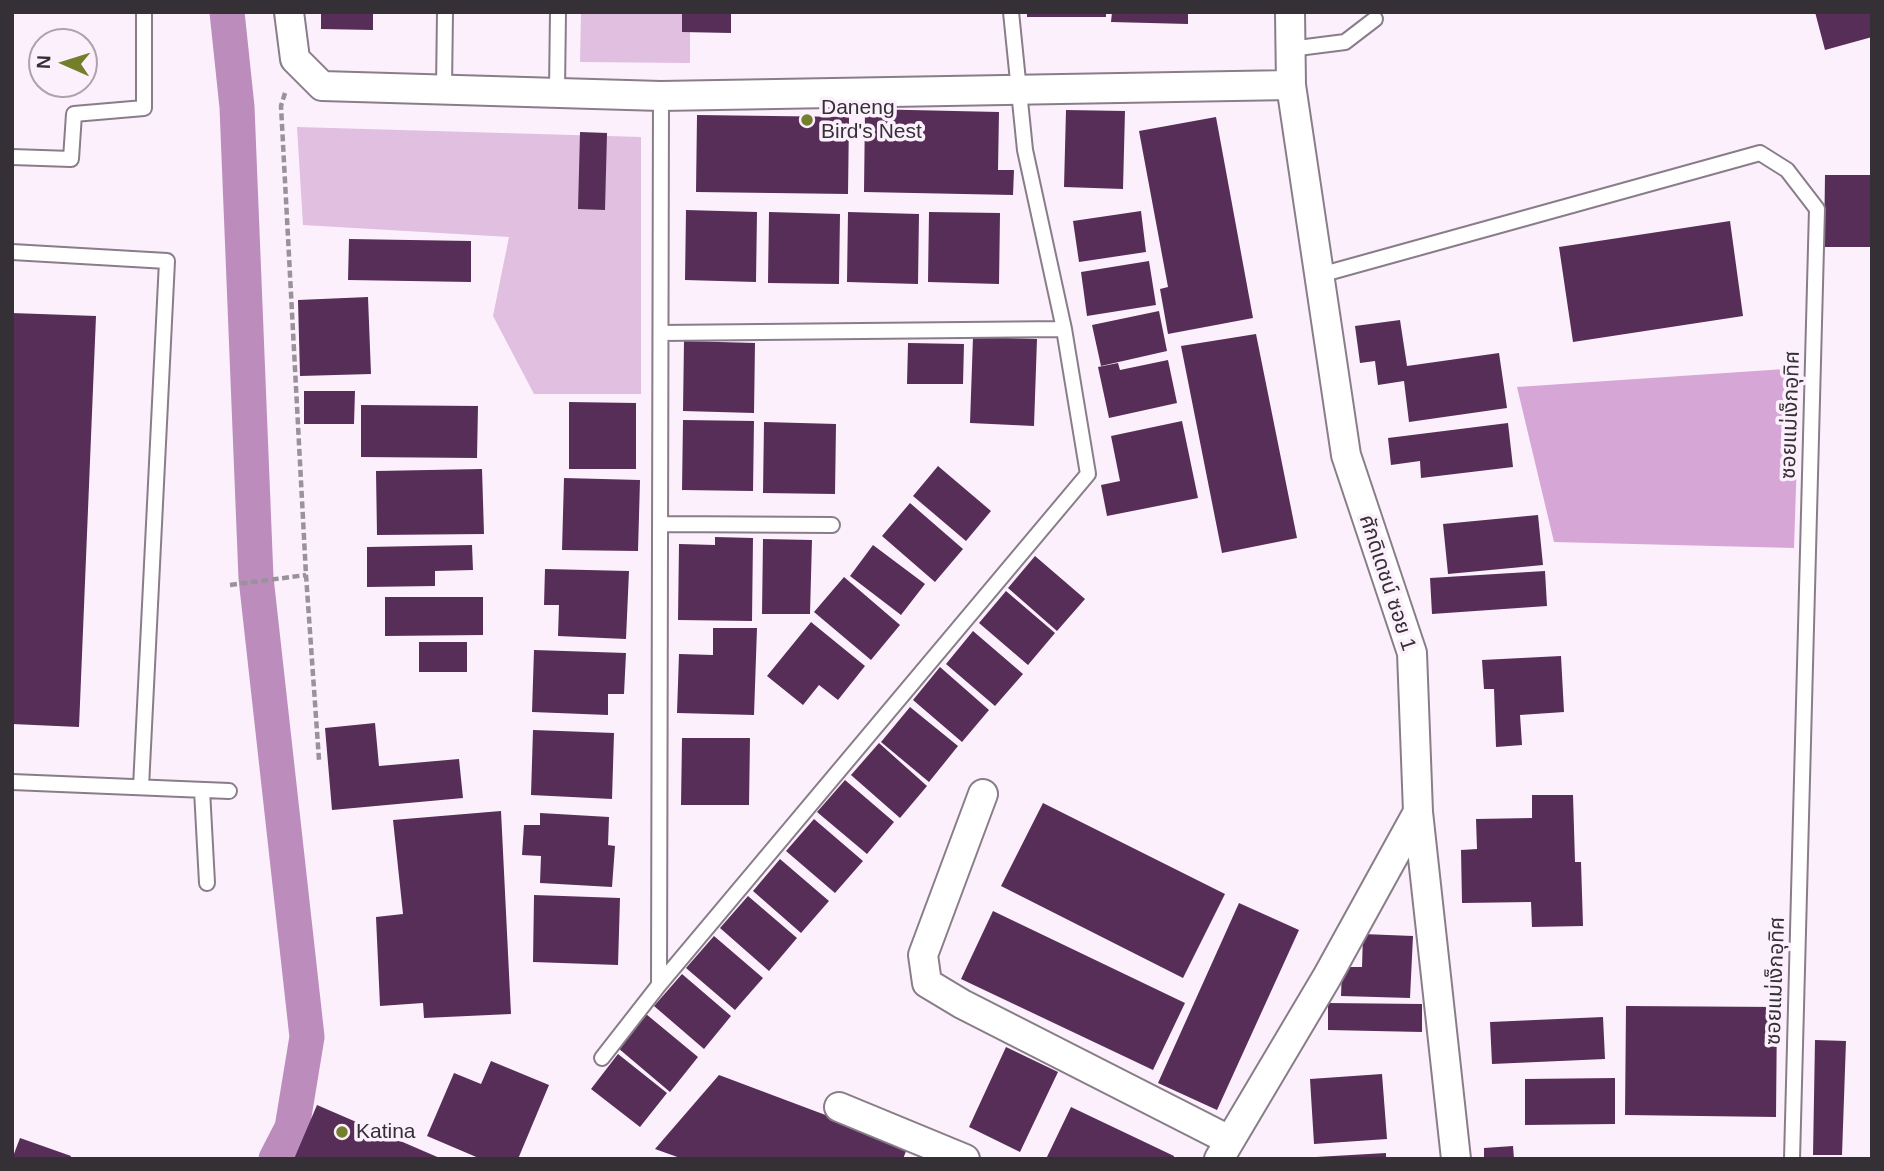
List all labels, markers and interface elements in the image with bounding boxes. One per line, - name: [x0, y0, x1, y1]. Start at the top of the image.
- north arrow: [28, 28, 98, 98]
- text: N: [33, 55, 54, 69]
- place label: Daneng Bird's Nest: [821, 95, 922, 145]
- marker: Daneng Bird's Nest: [799, 112, 815, 128]
- street label: ซอยแม่เง็กอุทิศ: [1776, 350, 1806, 480]
- street label: ศักดิเดชน์ ซอย 1: [1353, 512, 1421, 654]
- street label: ซอยแม่เง็กอุทิศ: [1761, 916, 1791, 1046]
- place label: Katina: [356, 1119, 416, 1145]
- marker: Katina: [334, 1124, 350, 1140]

